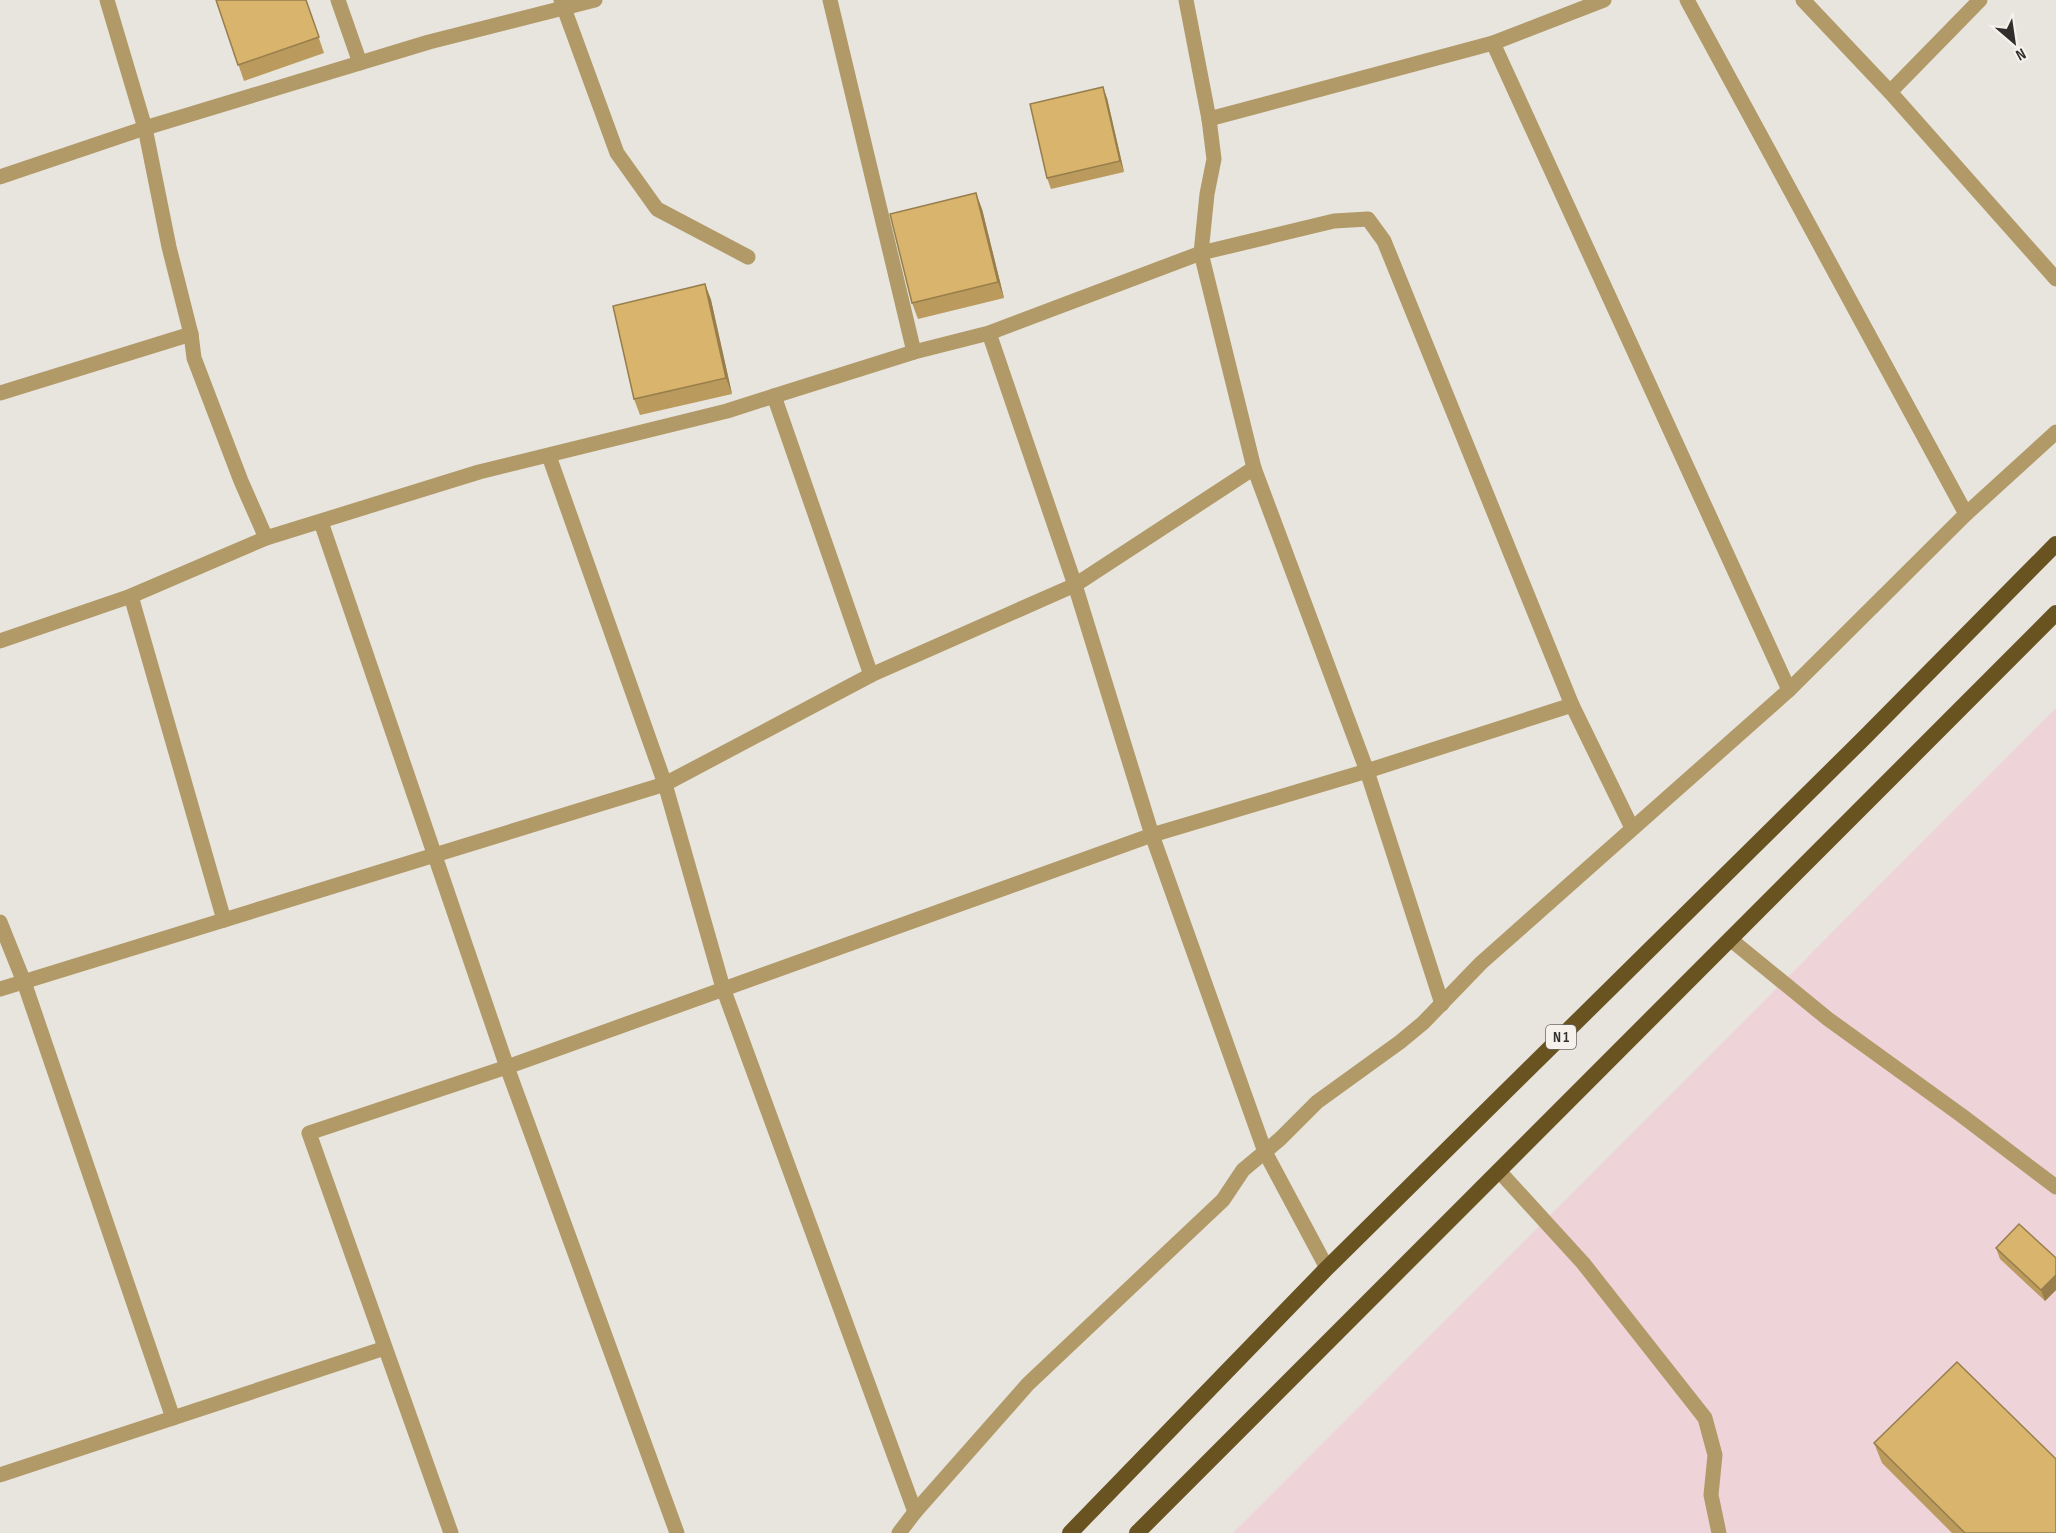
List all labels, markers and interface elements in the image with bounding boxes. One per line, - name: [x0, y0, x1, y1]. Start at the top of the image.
- north arrow: [1984, 12, 2044, 72]
- text: N: [2012, 43, 2029, 64]
- road number: N 1: [1546, 1025, 1576, 1049]

